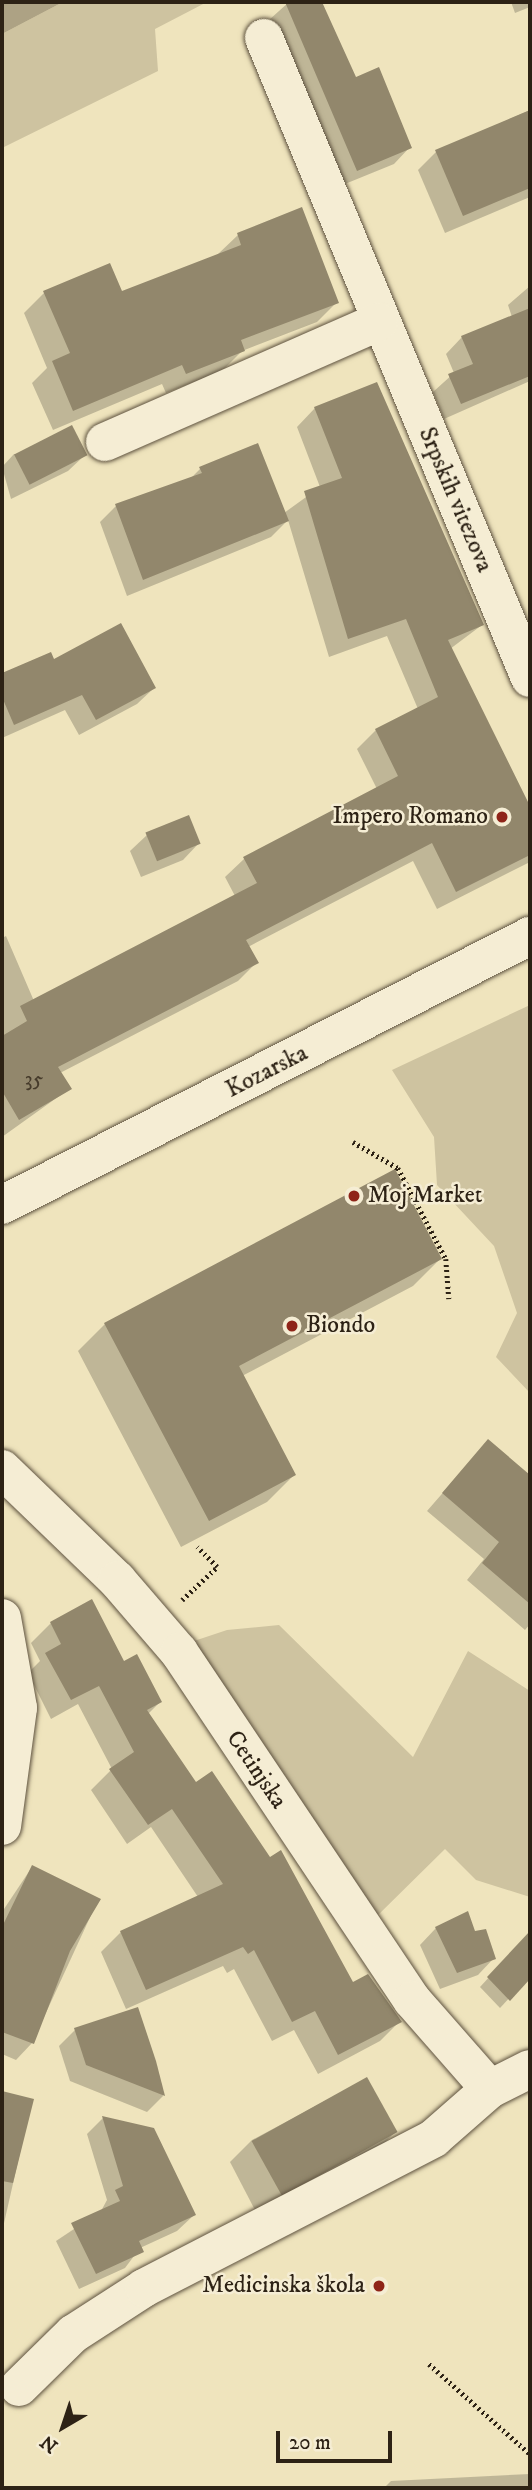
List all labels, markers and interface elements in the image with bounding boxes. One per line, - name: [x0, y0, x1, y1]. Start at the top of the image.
- street label: Srpskih vitezova: [412, 423, 498, 577]
- place label: Impero Romano: [332, 803, 488, 831]
- marker: Impero Romano: [494, 809, 510, 825]
- street label: Kozarska: [221, 1039, 313, 1105]
- house number: 35: [25, 1067, 43, 1093]
- place label: Moj Market: [368, 1182, 482, 1210]
- marker: Moj Market: [346, 1188, 362, 1204]
- place label: Biondo: [306, 1312, 375, 1340]
- marker: Biondo: [284, 1318, 300, 1334]
- street label: Cetinjska: [219, 1725, 293, 1815]
- place label: Medicinska škola: [202, 2272, 365, 2300]
- marker: Medicinska škola: [371, 2278, 387, 2294]
- north arrow: [28, 2392, 98, 2462]
- scale bar: [280, 2416, 396, 2460]
- text: N: [36, 2430, 63, 2458]
- text: 20 m: [289, 2430, 331, 2456]

